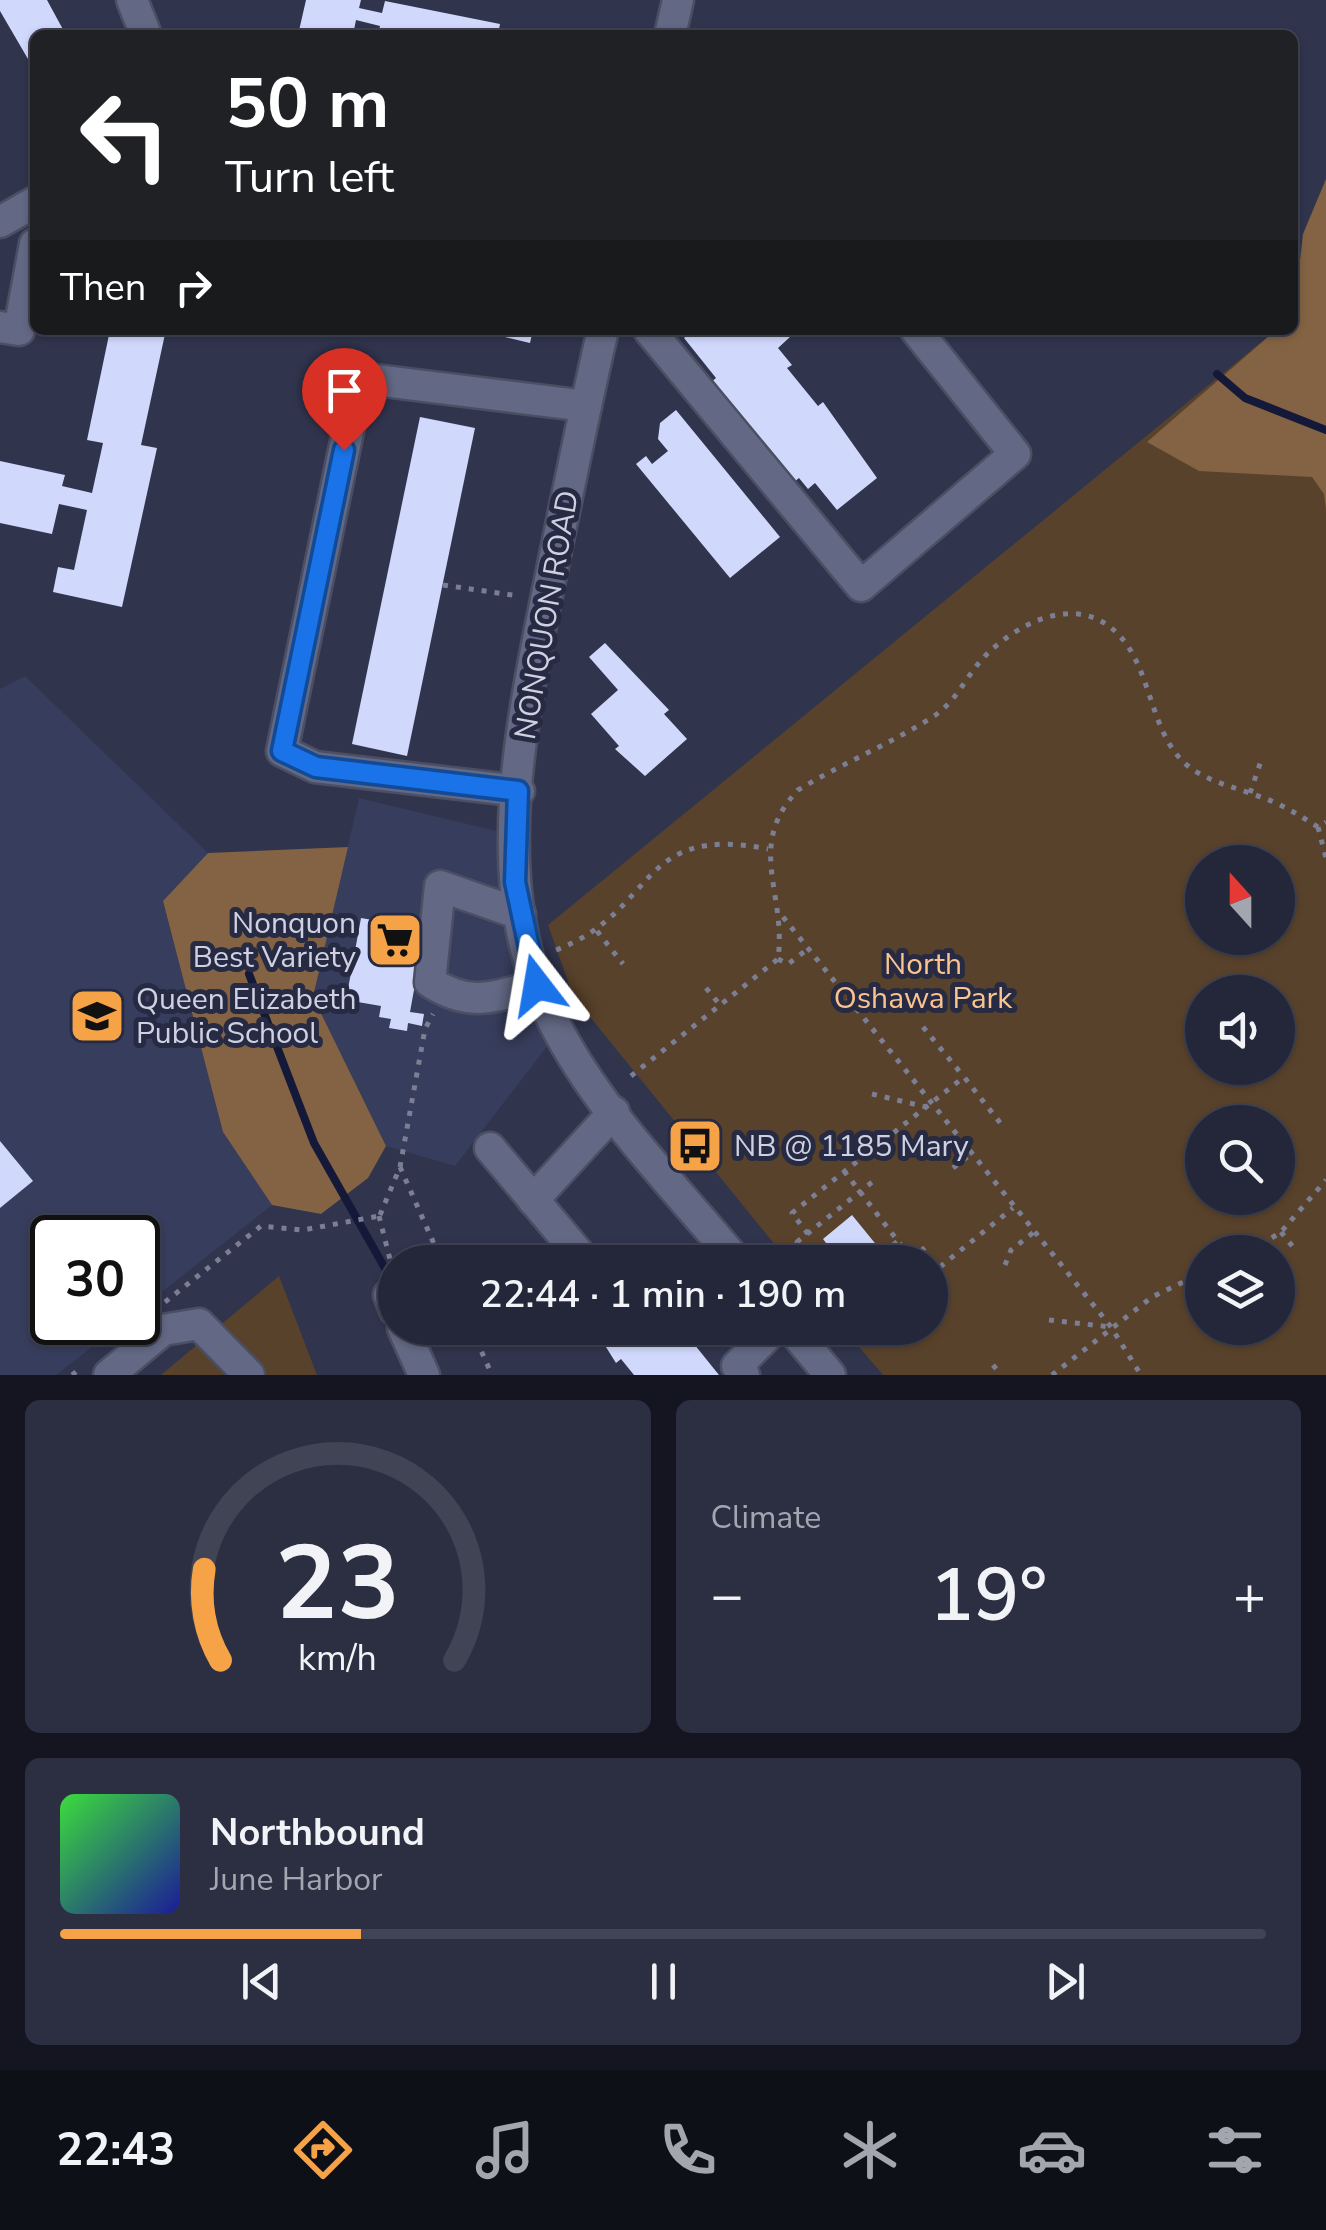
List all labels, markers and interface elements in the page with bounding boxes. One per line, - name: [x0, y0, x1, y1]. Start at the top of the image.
- text: 50 m: [225, 56, 389, 152]
- icon: left: [60, 70, 190, 200]
- text: Turn left: [225, 147, 394, 208]
- icon: right: [166, 260, 221, 315]
- text: Then: [60, 262, 146, 313]
- pin: [302, 348, 387, 451]
- icon: arrive: [317, 363, 372, 418]
- street label: NONQUON ROAD: [505, 487, 589, 743]
- north arrow: [1185, 845, 1295, 955]
- map controls: [1185, 845, 1295, 1345]
- place label: Nonquon Best Variety: [193, 903, 357, 978]
- supermarket icon: Nonquon Best Variety: [365, 910, 425, 970]
- position arrow: [485, 933, 589, 1037]
- park label: North Oshawa Park: [834, 944, 1013, 1019]
- button: sound: [1185, 975, 1295, 1085]
- place label: Queen Elizabeth Public School: [136, 979, 356, 1054]
- school or university icon: Queen Elizabeth Public School: [67, 986, 127, 1046]
- button: search: [1185, 1105, 1295, 1215]
- bus stop icon: NB @ 1185 Mary: [665, 1116, 725, 1176]
- place label: NB @ 1185 Mary: [734, 1126, 969, 1167]
- speed limit sign: 30: [30, 1215, 160, 1345]
- button: layers: [1185, 1235, 1295, 1345]
- text: 22:44 · 1 min · 190 m: [480, 1269, 846, 1320]
- text: Climate: [711, 1496, 821, 1539]
- text: 23: [275, 1513, 400, 1655]
- text: 19°: [929, 1544, 1047, 1646]
- text: −: [711, 1558, 744, 1633]
- text: +: [1233, 1558, 1266, 1633]
- text: km/h: [298, 1634, 377, 1683]
- text: Northbound: [210, 1807, 425, 1858]
- text: June Harbor: [210, 1858, 382, 1901]
- icon: previous: [234, 1954, 289, 2009]
- icon: pause: [636, 1954, 691, 2009]
- icon: next: [1038, 1954, 1093, 2009]
- icon: directions: [288, 2115, 358, 2185]
- icon: music: [470, 2115, 540, 2185]
- icon: phone: [653, 2115, 723, 2185]
- icon: climate: [835, 2115, 905, 2185]
- icon: car: [1017, 2115, 1087, 2185]
- icon: filters: [1200, 2115, 1270, 2185]
- text: 22:43: [56, 2120, 175, 2181]

